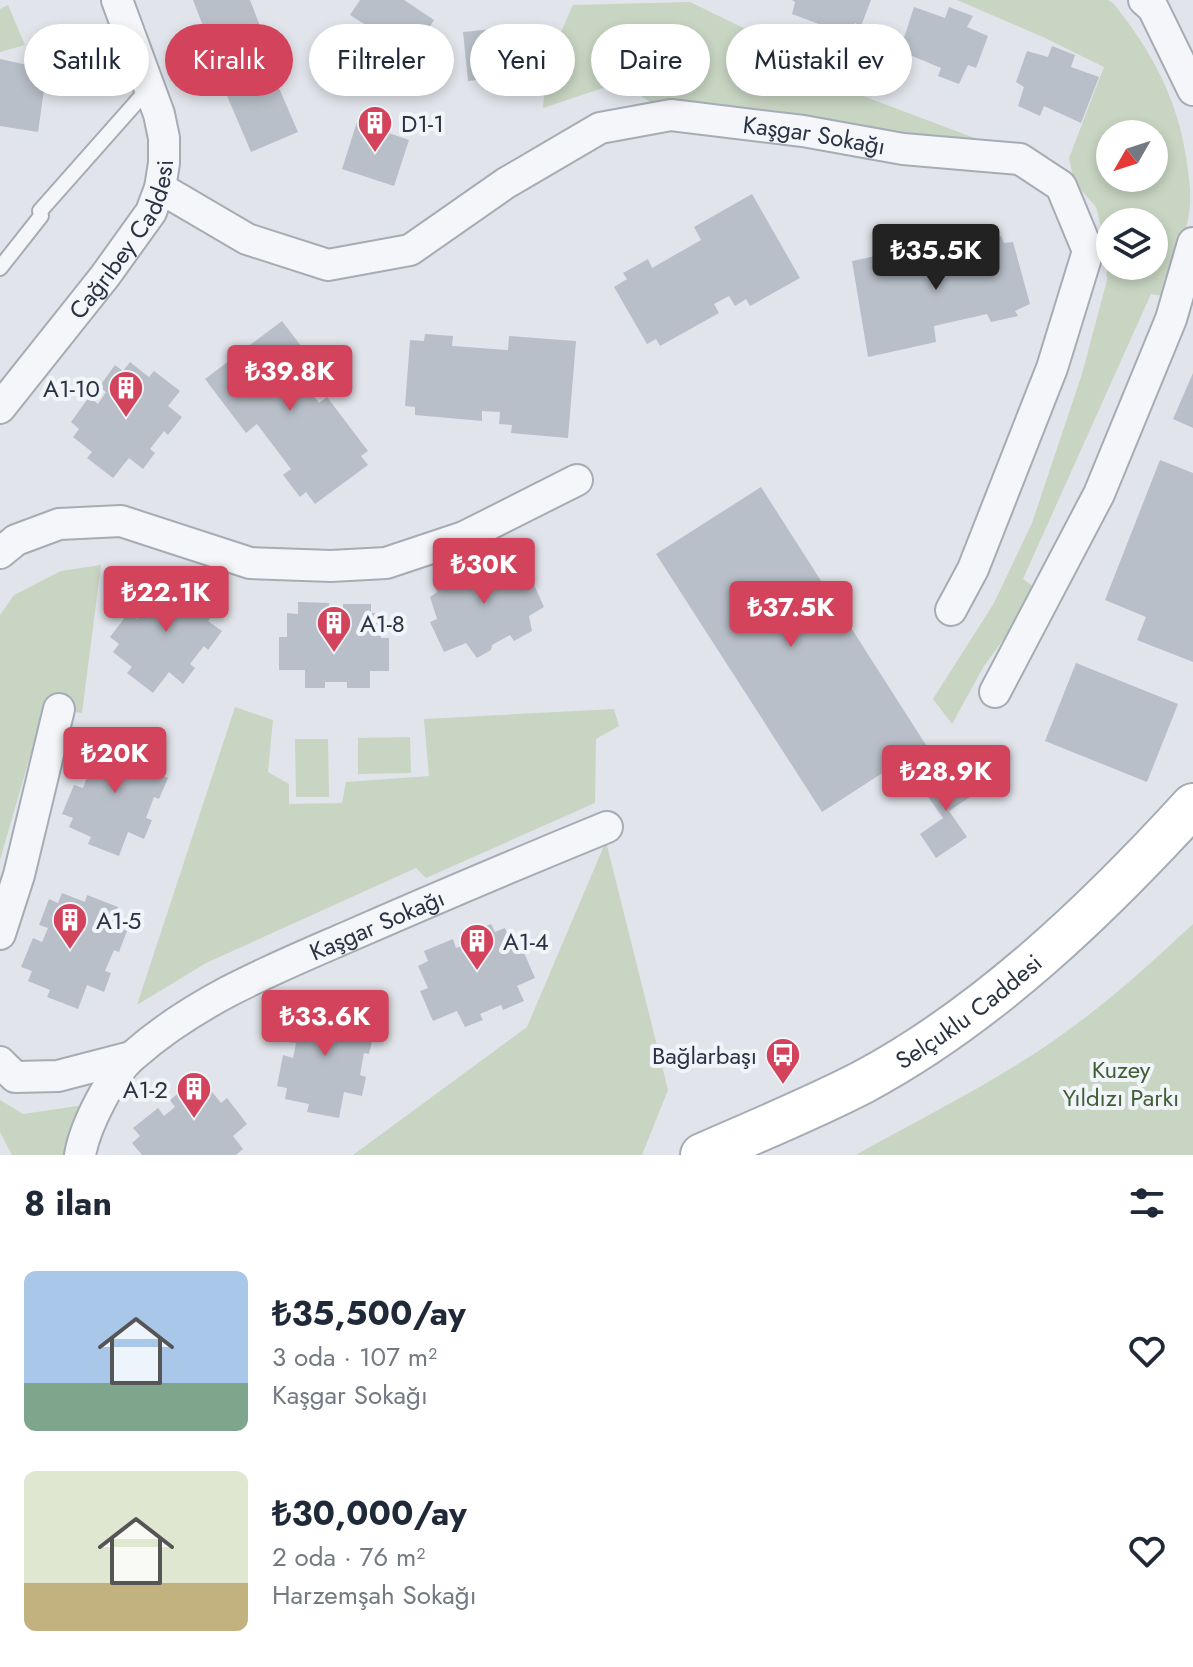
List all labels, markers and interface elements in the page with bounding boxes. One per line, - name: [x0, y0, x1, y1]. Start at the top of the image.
- chip: Satılık: [24, 24, 149, 96]
- chip: Kiralık: [165, 24, 293, 96]
- chip: Filtreler: [309, 24, 454, 96]
- chip: Yeni: [470, 24, 575, 96]
- chip: Daire: [591, 24, 710, 96]
- chip: Müstakil ev: [726, 24, 912, 96]
- building icon: D1-1: [356, 104, 394, 154]
- place label: D1-1: [401, 106, 444, 141]
- street label: Kaşgar Sokağı: [741, 106, 888, 163]
- north arrow: [1096, 120, 1168, 192]
- map controls: [1096, 120, 1168, 280]
- street label: Cağrıbey Caddesi: [60, 160, 181, 326]
- button: layers: [1096, 208, 1168, 280]
- pin: ₺35.5K: [871, 224, 1001, 292]
- text: ₺35.5K: [890, 231, 982, 269]
- pin: ₺39.8K: [225, 345, 355, 413]
- text: ₺39.8K: [245, 352, 335, 390]
- building icon: A1-10: [107, 369, 145, 419]
- place label: A1-10: [43, 371, 100, 406]
- pin: ₺30K: [437, 538, 531, 606]
- text: ₺30K: [451, 545, 517, 583]
- pin: ₺22.1K: [101, 566, 231, 634]
- text: ₺22.1K: [122, 573, 210, 611]
- pin: ₺37.5K: [726, 581, 856, 649]
- text: ₺37.5K: [747, 588, 835, 626]
- building icon: A1-8: [315, 604, 353, 654]
- place label: A1-8: [360, 606, 405, 641]
- pin: ₺20K: [68, 727, 162, 795]
- text: ₺20K: [81, 734, 149, 772]
- pin: ₺28.9K: [881, 745, 1011, 813]
- text: ₺28.9K: [900, 752, 992, 790]
- street label: Kaşgar Sokağı: [304, 880, 450, 969]
- building icon: A1-5: [51, 901, 89, 951]
- place label: A1-5: [96, 903, 141, 938]
- building icon: A1-4: [458, 922, 496, 972]
- place label: A1-4: [503, 924, 549, 959]
- street label: Selçuklu Caddesi: [888, 945, 1049, 1077]
- pin: ₺33.6K: [260, 990, 390, 1058]
- text: ₺33.6K: [280, 997, 370, 1035]
- bus stop icon: Bağlarbaşı: [764, 1036, 802, 1086]
- place label: Bağlarbaşı: [652, 1038, 757, 1073]
- park label: Kuzey Yıldızı Parkı: [1063, 1052, 1179, 1115]
- building icon: A1-2: [175, 1070, 213, 1120]
- place label: A1-2: [123, 1072, 168, 1107]
- text: 8 ilan: [24, 1179, 112, 1228]
- icon: filters: [1125, 1181, 1169, 1225]
- text: ₺35,500/ay: [272, 1289, 466, 1338]
- icon: home: [88, 1303, 184, 1399]
- icon: heart: [1125, 1329, 1169, 1373]
- text: 3 oda · 107 m²: [272, 1338, 437, 1376]
- text: Kaşgar Sokağı: [272, 1376, 428, 1414]
- text: ₺30,000/ay: [272, 1489, 467, 1538]
- icon: home: [88, 1503, 184, 1599]
- icon: heart: [1125, 1529, 1169, 1573]
- text: 2 oda · 76 m²: [272, 1538, 425, 1576]
- text: Harzemşah Sokağı: [272, 1576, 476, 1614]

